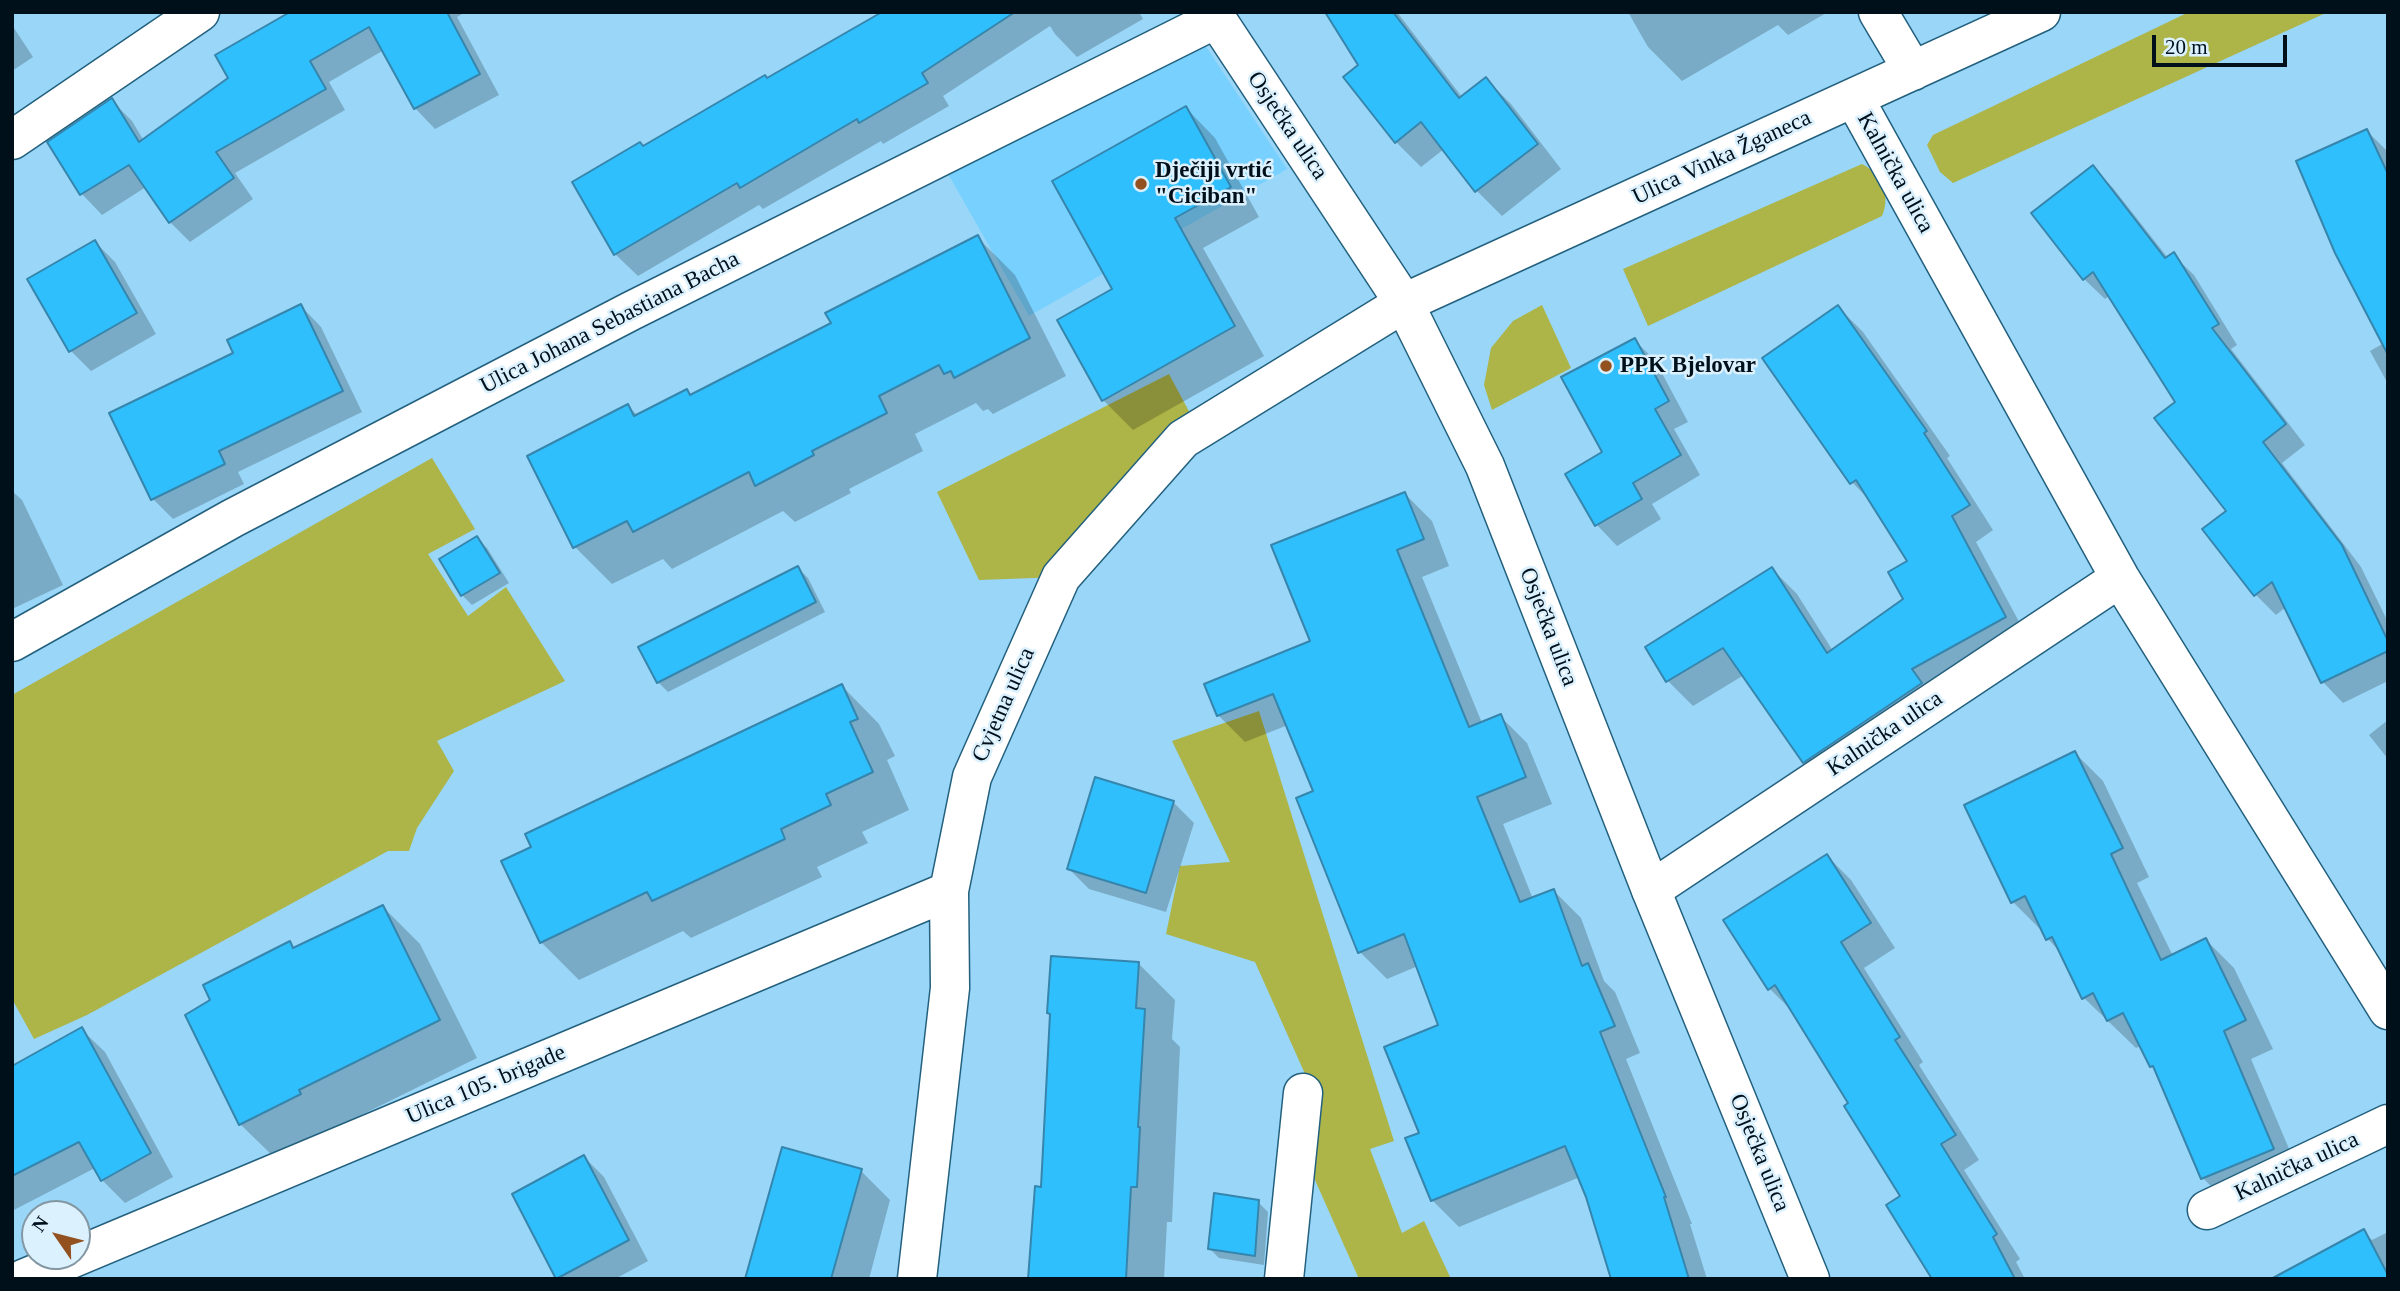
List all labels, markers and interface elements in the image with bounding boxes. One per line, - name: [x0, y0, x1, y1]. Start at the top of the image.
- scale bar: [2155, 21, 2290, 65]
- text: 20 m: [2165, 35, 2208, 59]
- street label: Osječka ulica: [1241, 67, 1333, 185]
- street label: Ulica Vinka Žganeca: [1628, 104, 1816, 212]
- street label: Kalnička ulica: [1851, 108, 1939, 238]
- place label: Dječiji vrtić "Ciciban": [1155, 157, 1272, 211]
- marker: Dječiji vrtić "Ciciban": [1133, 176, 1149, 192]
- street label: Ulica Johana Sebastiana Bacha: [476, 246, 744, 400]
- place label: PPK Bjelovar: [1620, 352, 1756, 380]
- marker: PPK Bjelovar: [1598, 358, 1614, 374]
- street label: Osječka ulica: [1513, 564, 1583, 690]
- street label: Cvjetna ulica: [967, 644, 1041, 766]
- street label: Kalnička ulica: [1822, 685, 1948, 783]
- street label: Ulica 105. brigade: [402, 1039, 570, 1131]
- street label: Osječka ulica: [1723, 1090, 1795, 1216]
- street label: Kalnička ulica: [2231, 1126, 2363, 1208]
- north arrow: [21, 1200, 91, 1270]
- text: N: [27, 1212, 53, 1235]

